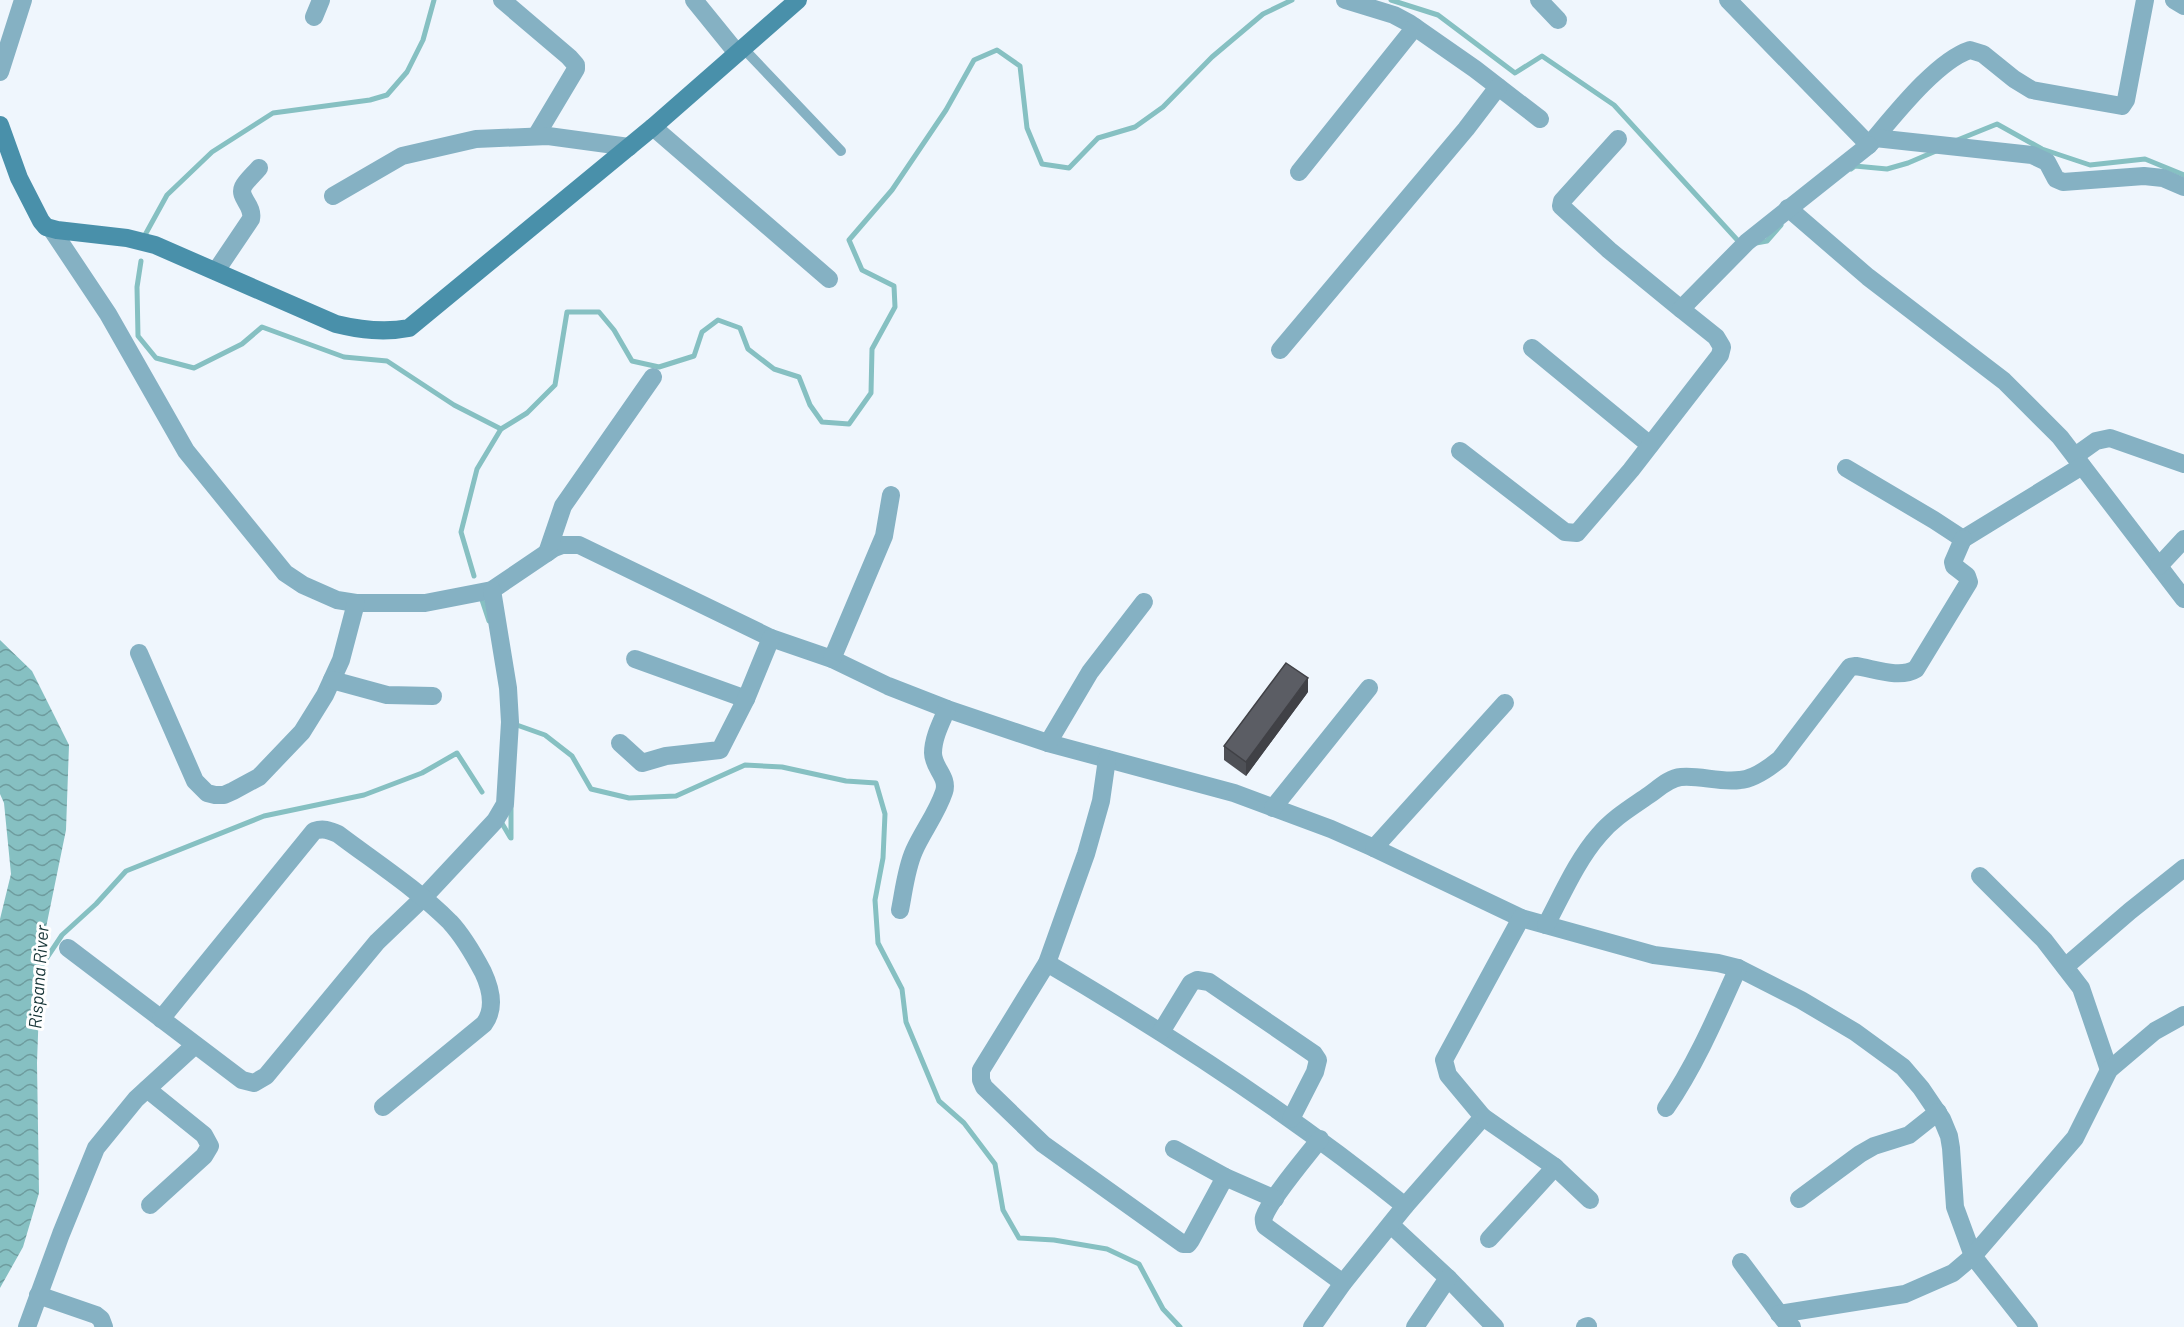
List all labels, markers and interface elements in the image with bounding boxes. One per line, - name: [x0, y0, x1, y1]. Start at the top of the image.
- water label: Rispana River: [23, 924, 53, 1030]

